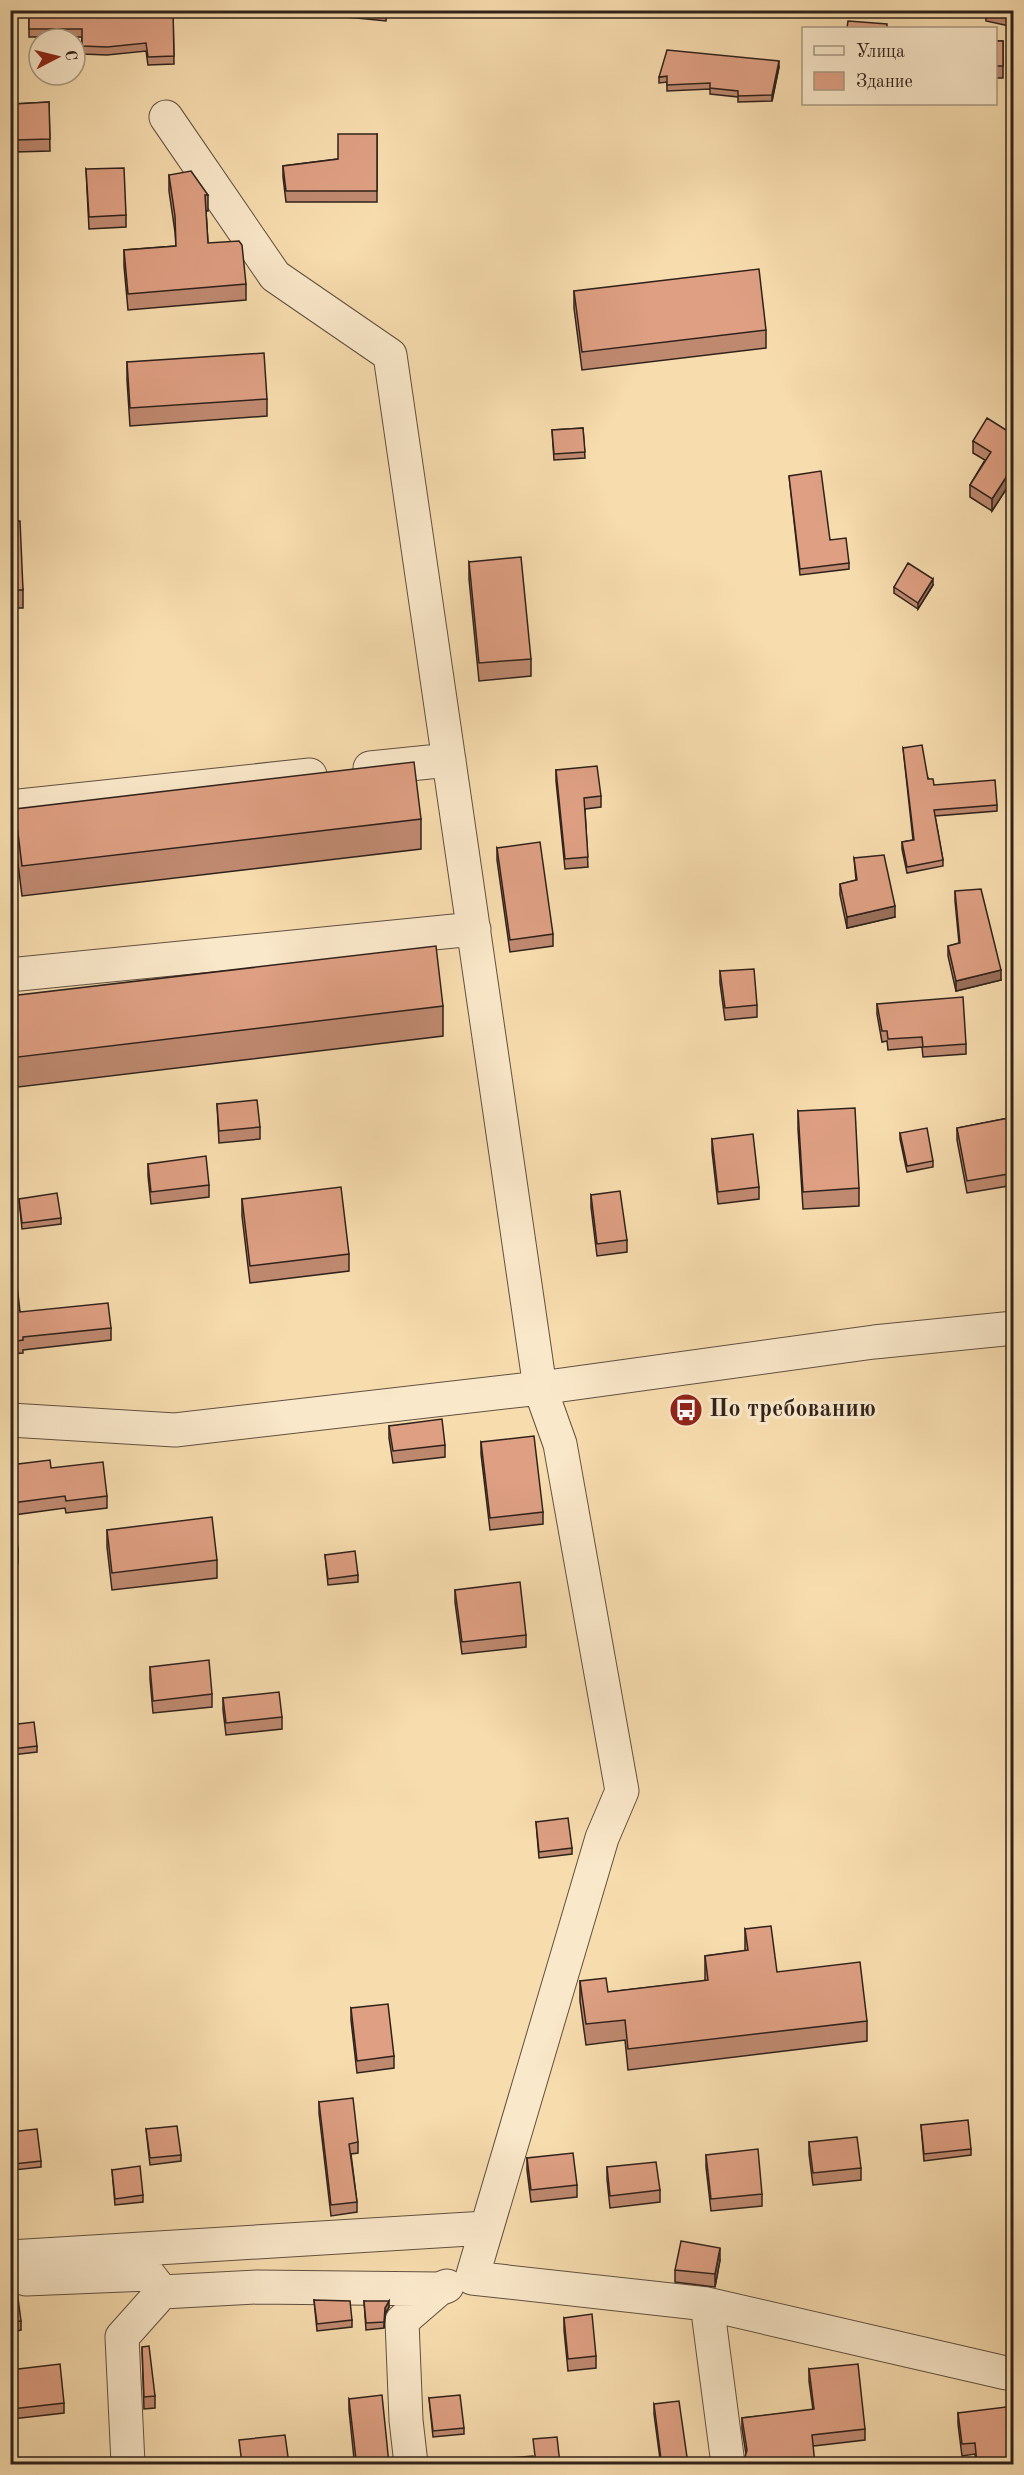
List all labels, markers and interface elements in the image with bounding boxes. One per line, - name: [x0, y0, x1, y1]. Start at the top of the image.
- north arrow: [27, 27, 87, 87]
- legend: [802, 27, 997, 105]
- text: Улица: [856, 43, 905, 61]
- text: С: [61, 49, 78, 62]
- text: Здание: [856, 73, 913, 91]
- bus stop icon: По требованию: [668, 1392, 704, 1428]
- place label: По требованию: [709, 1398, 876, 1422]

